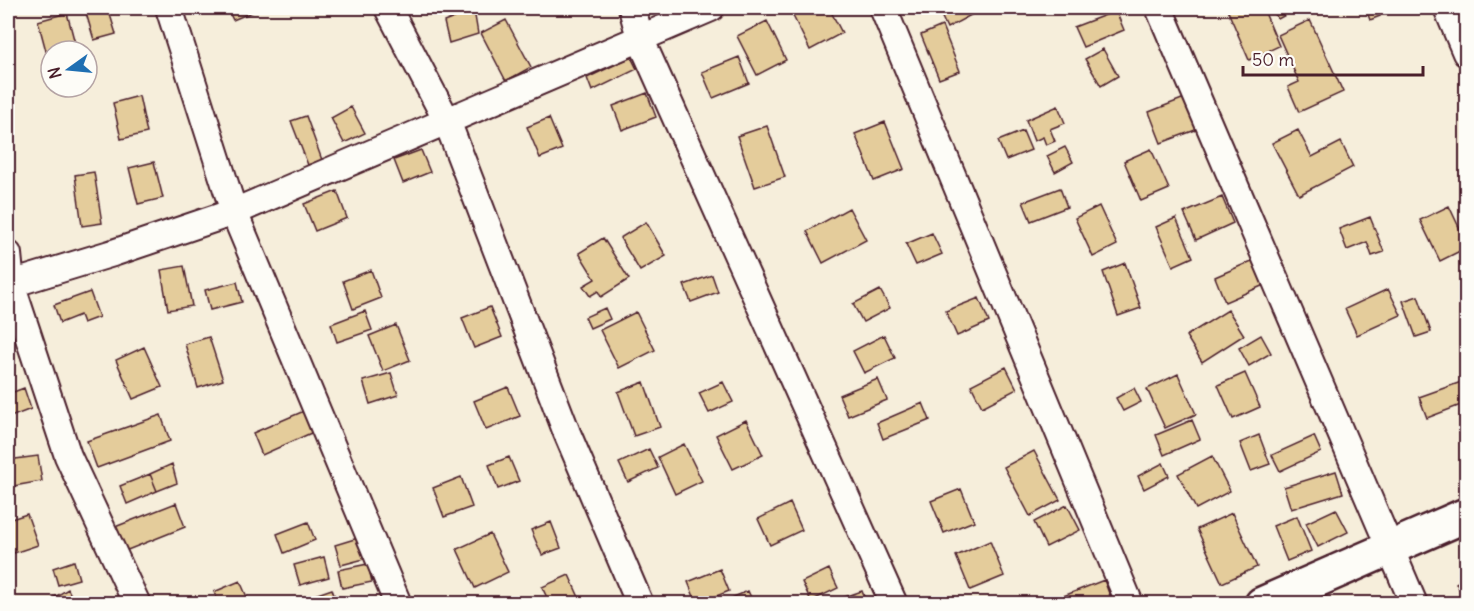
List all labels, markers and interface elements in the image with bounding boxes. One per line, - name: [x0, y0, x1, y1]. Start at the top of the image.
- north arrow: [39, 39, 99, 99]
- scale bar: [1243, 39, 1423, 77]
- text: 50 m: [1252, 48, 1294, 71]
- text: N: [43, 65, 66, 81]

